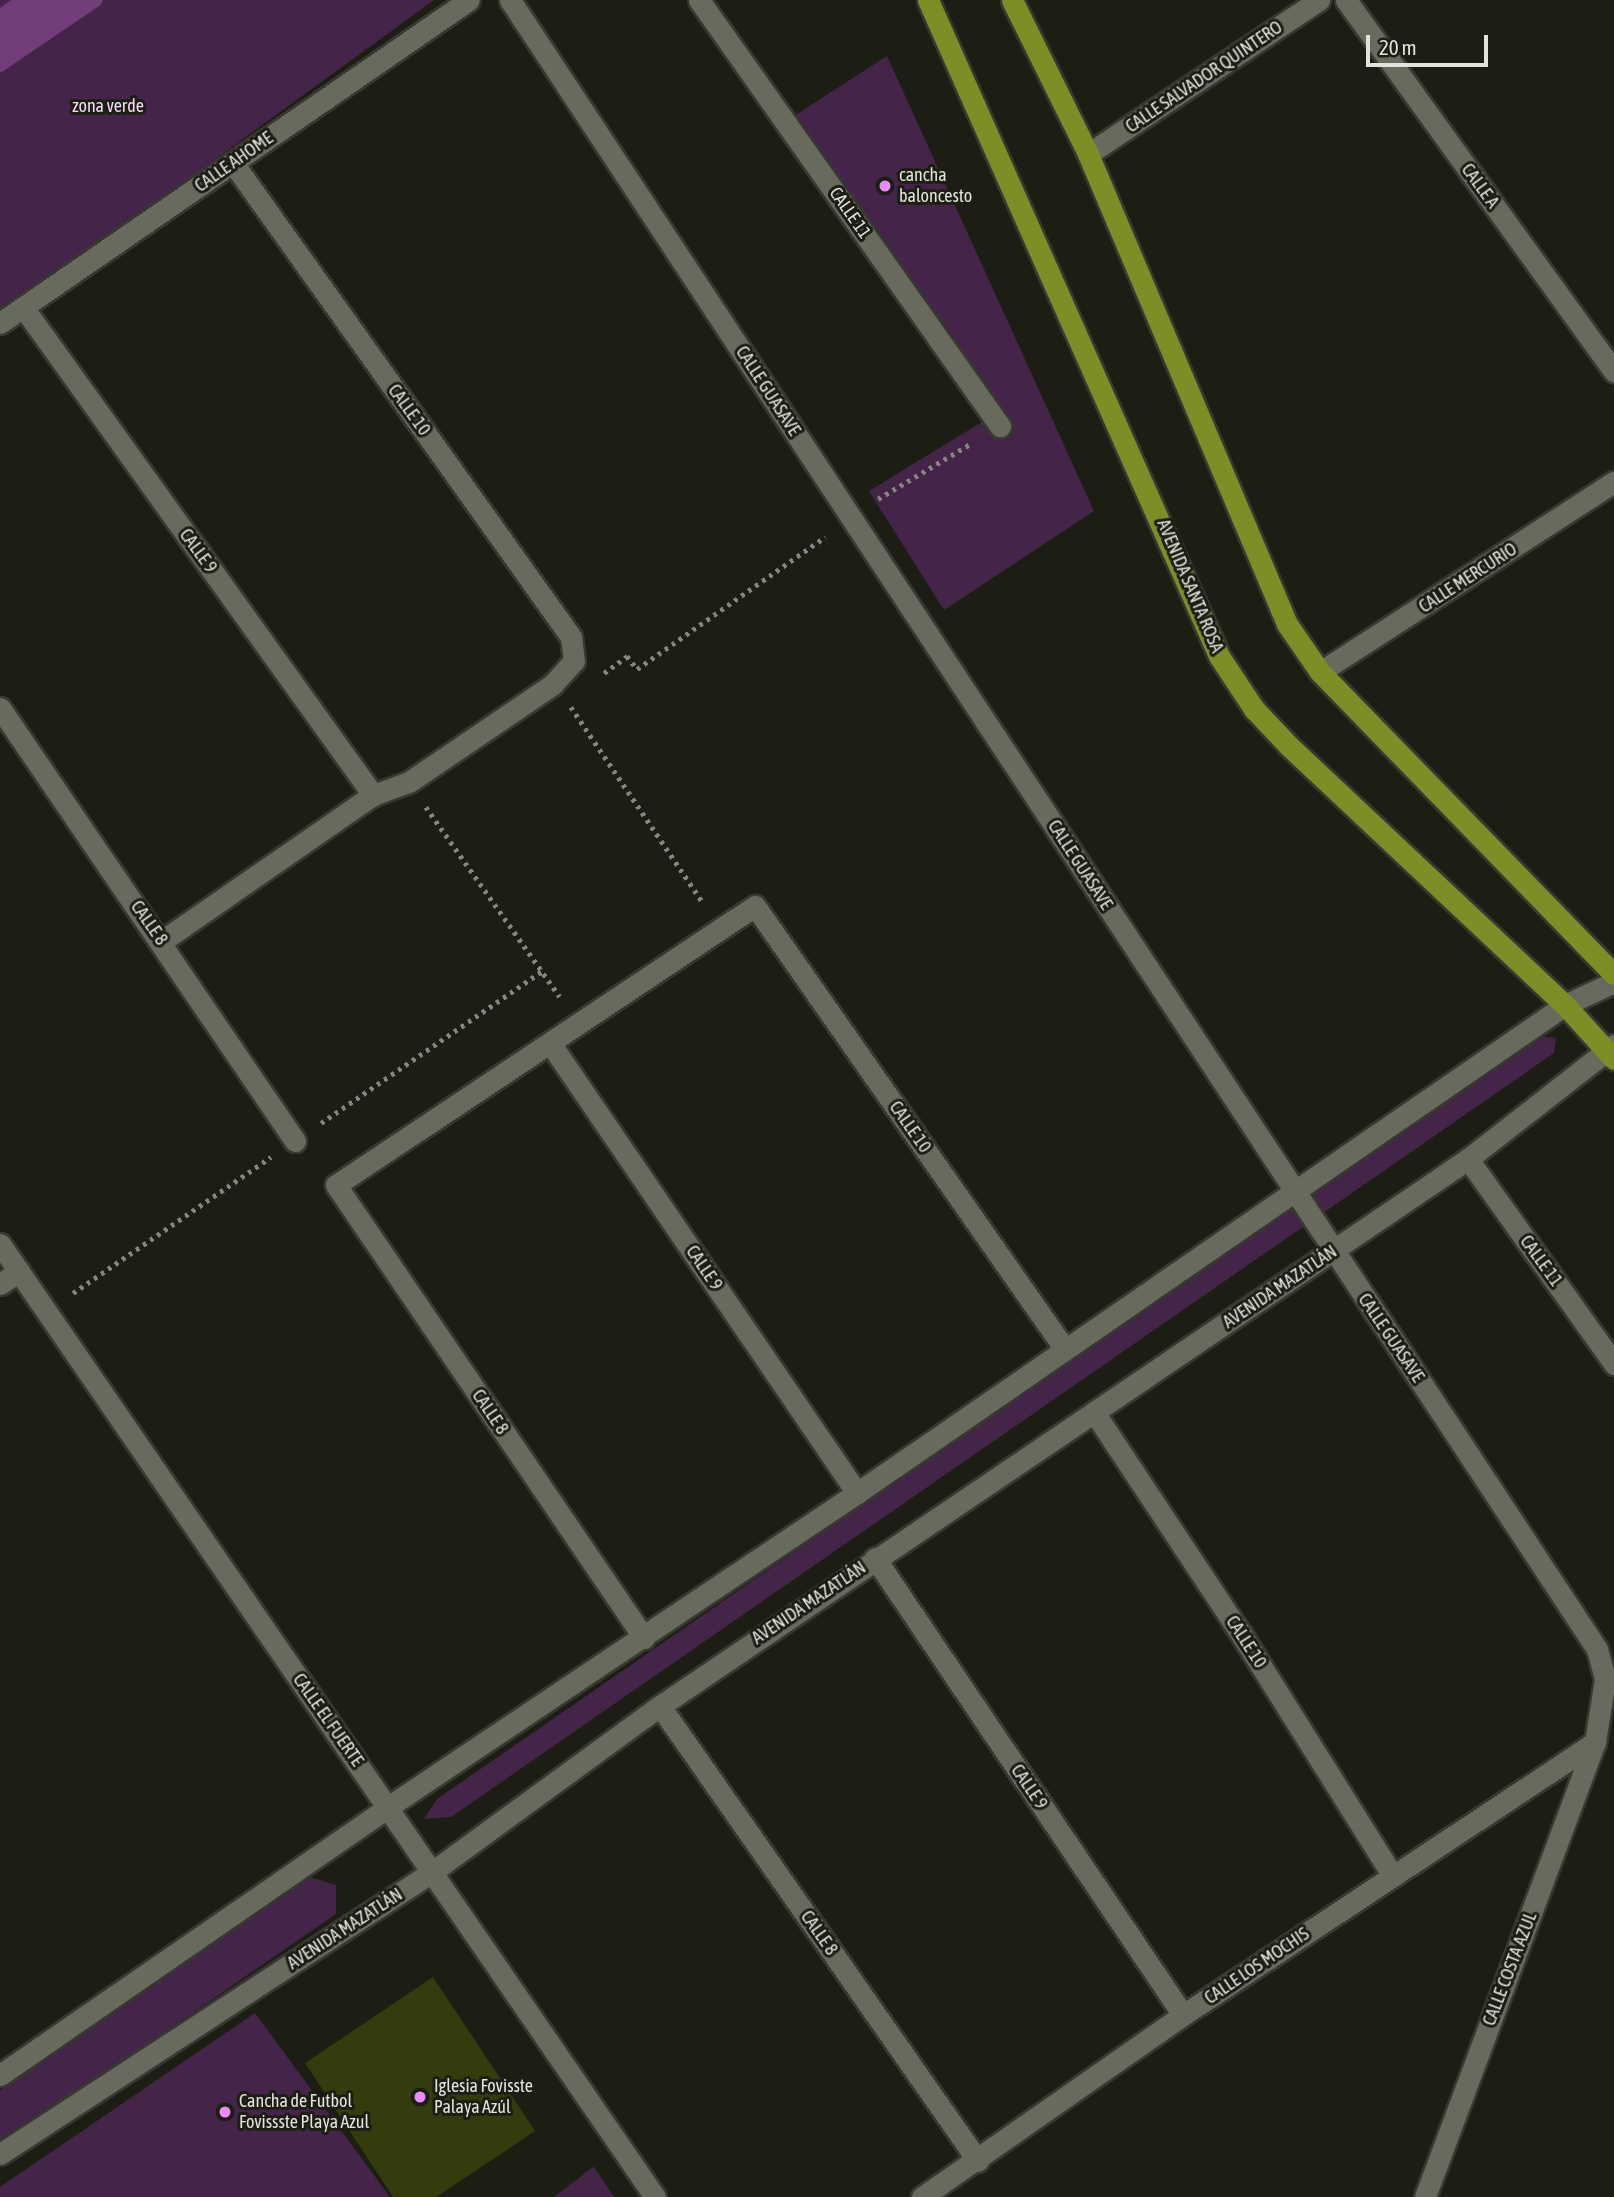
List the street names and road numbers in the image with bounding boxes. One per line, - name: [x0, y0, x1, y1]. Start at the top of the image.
- street label: CALLE SALVADOR QUINTERO: [1122, 17, 1286, 137]
- street label: CALLE AHOME: [191, 127, 277, 197]
- street label: CALLE A: [1457, 160, 1503, 212]
- street label: CALLE 11: [825, 183, 875, 243]
- street label: CALLE GUASAVE: [731, 342, 805, 440]
- street label: CALLE 10: [383, 380, 435, 440]
- street label: AVENIDA SANTA ROSA: [1152, 516, 1228, 656]
- street label: CALLE 9: [175, 525, 221, 577]
- street label: CALLE MERCURIO: [1415, 538, 1521, 618]
- street label: CALLE GUASAVE: [1043, 816, 1117, 914]
- street label: CALLE 8: [126, 897, 172, 949]
- street label: CALLE 10: [885, 1097, 935, 1157]
- street label: CALLE 11: [1515, 1231, 1567, 1291]
- street label: CALLE 9: [681, 1241, 727, 1295]
- street label: AVENIDA MAZATLÁN: [1219, 1241, 1341, 1333]
- street label: CALLE GUASAVE: [1353, 1289, 1429, 1387]
- street label: CALLE 8: [467, 1385, 513, 1439]
- street label: AVENIDA MAZATLÁN: [748, 1557, 870, 1649]
- street label: CALLE 10: [1221, 1612, 1271, 1672]
- street label: CALLE EL FUERTE: [288, 1669, 368, 1771]
- street label: CALLE 9: [1006, 1760, 1052, 1814]
- street label: AVENIDA MAZATLÁN: [283, 1884, 407, 1974]
- street label: CALLE 8: [796, 1907, 842, 1959]
- street label: CALLE COSTA AZUL: [1478, 1909, 1542, 2029]
- street label: CALLE LOS MOCHIS: [1201, 1923, 1313, 2009]

